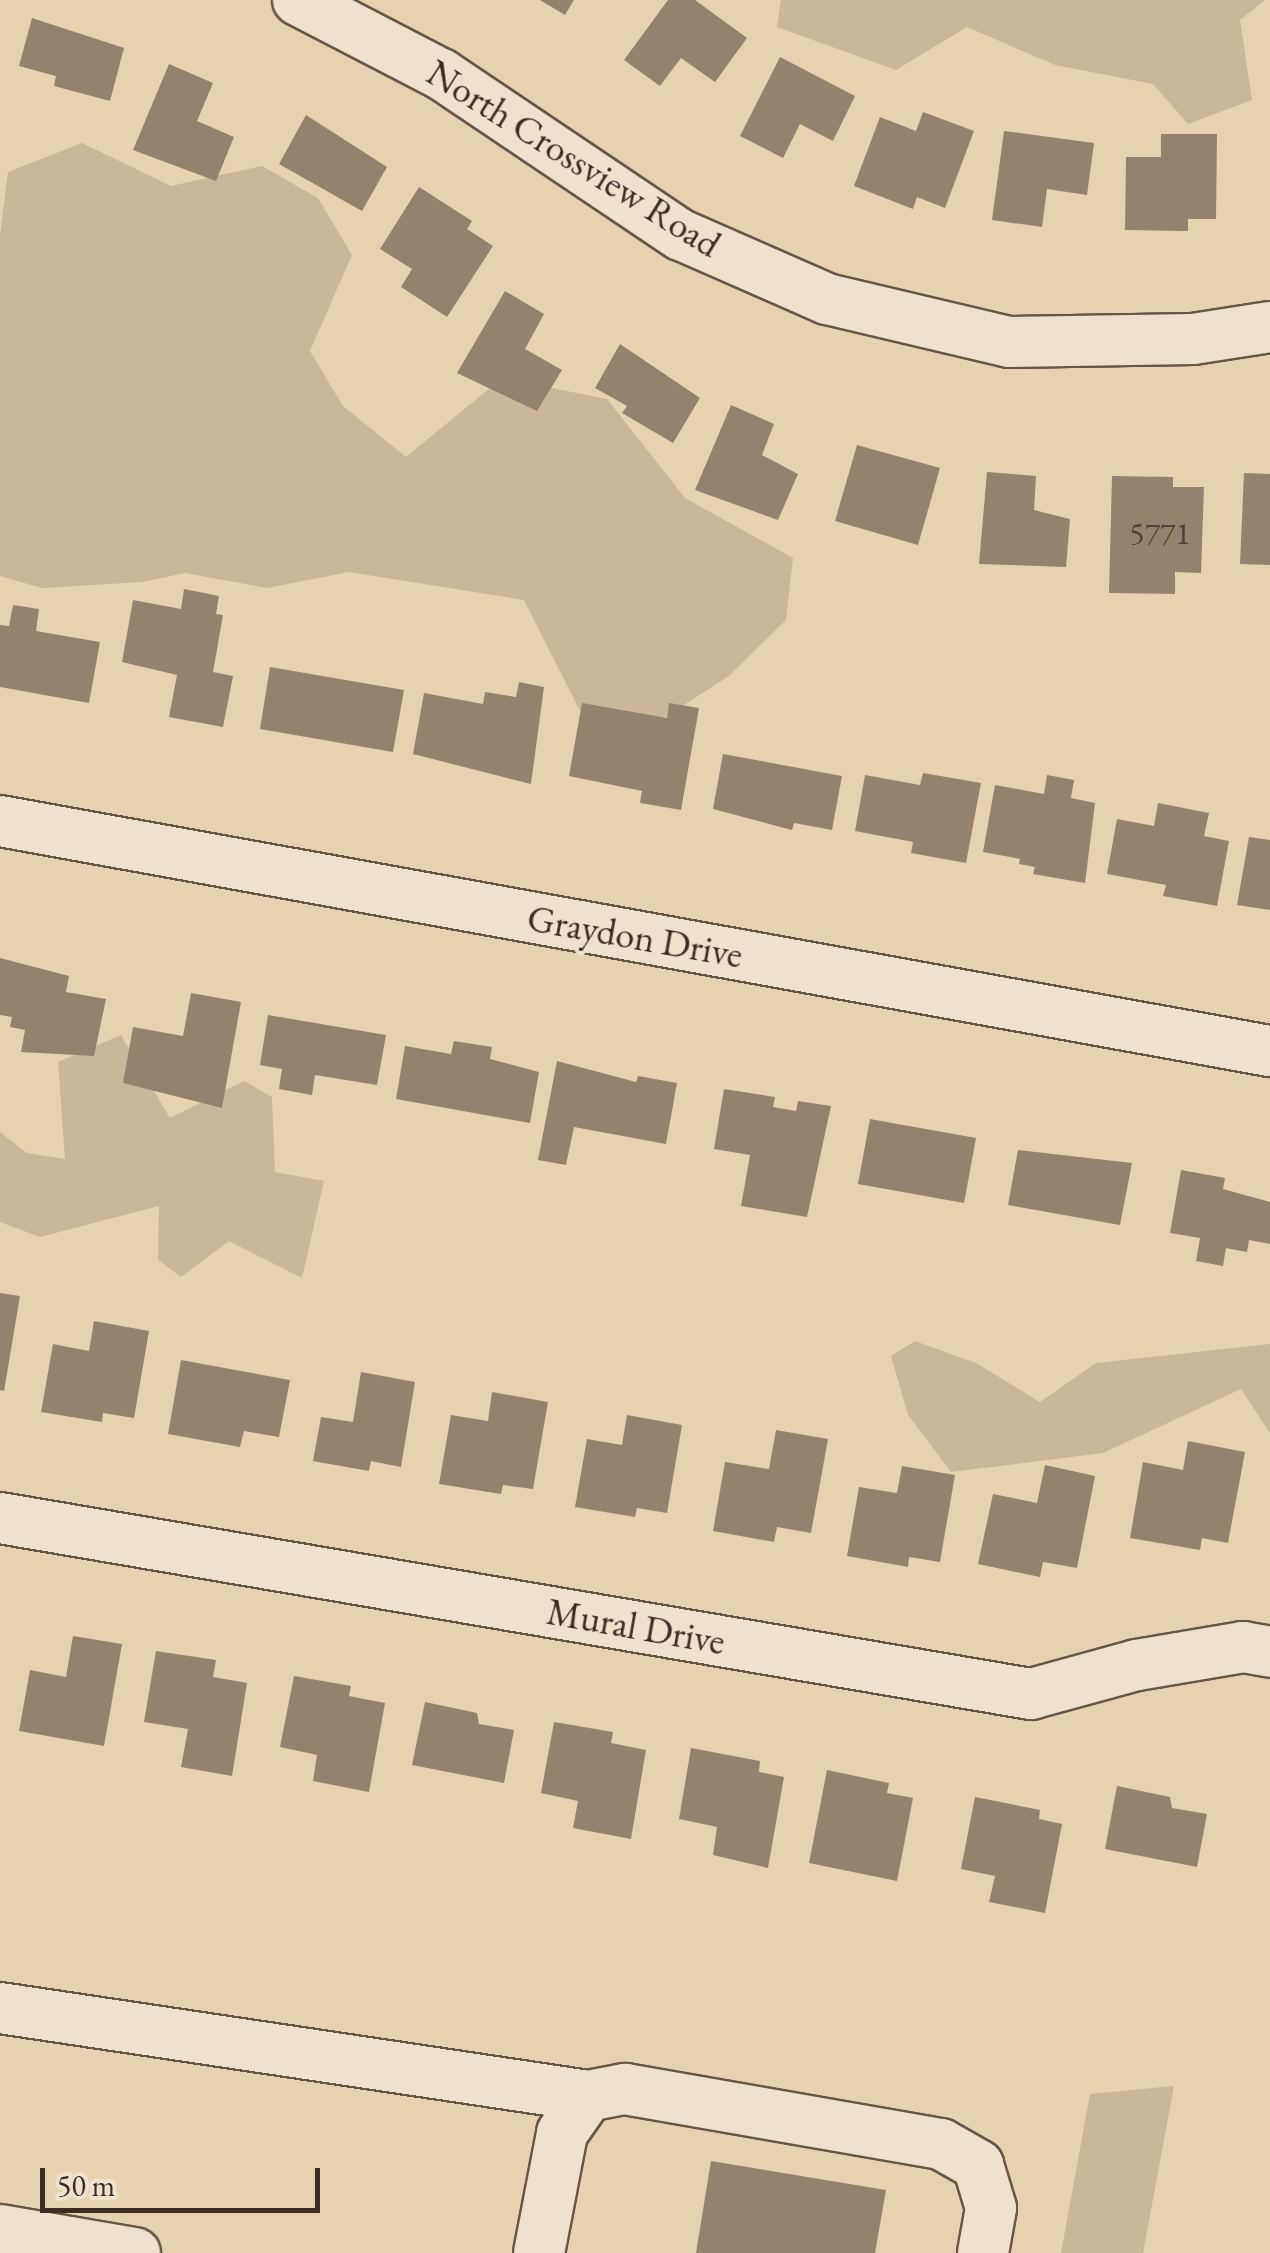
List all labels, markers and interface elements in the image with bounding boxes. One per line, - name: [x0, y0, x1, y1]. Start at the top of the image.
- street label: North Crossview Road: [419, 49, 729, 267]
- house number: 5771: [1129, 514, 1191, 552]
- street label: Graydon Drive: [524, 895, 746, 977]
- street label: Mural Drive: [543, 1588, 729, 1664]
- scale bar: [45, 2148, 325, 2210]
- text: 50 m: [57, 2166, 115, 2205]

